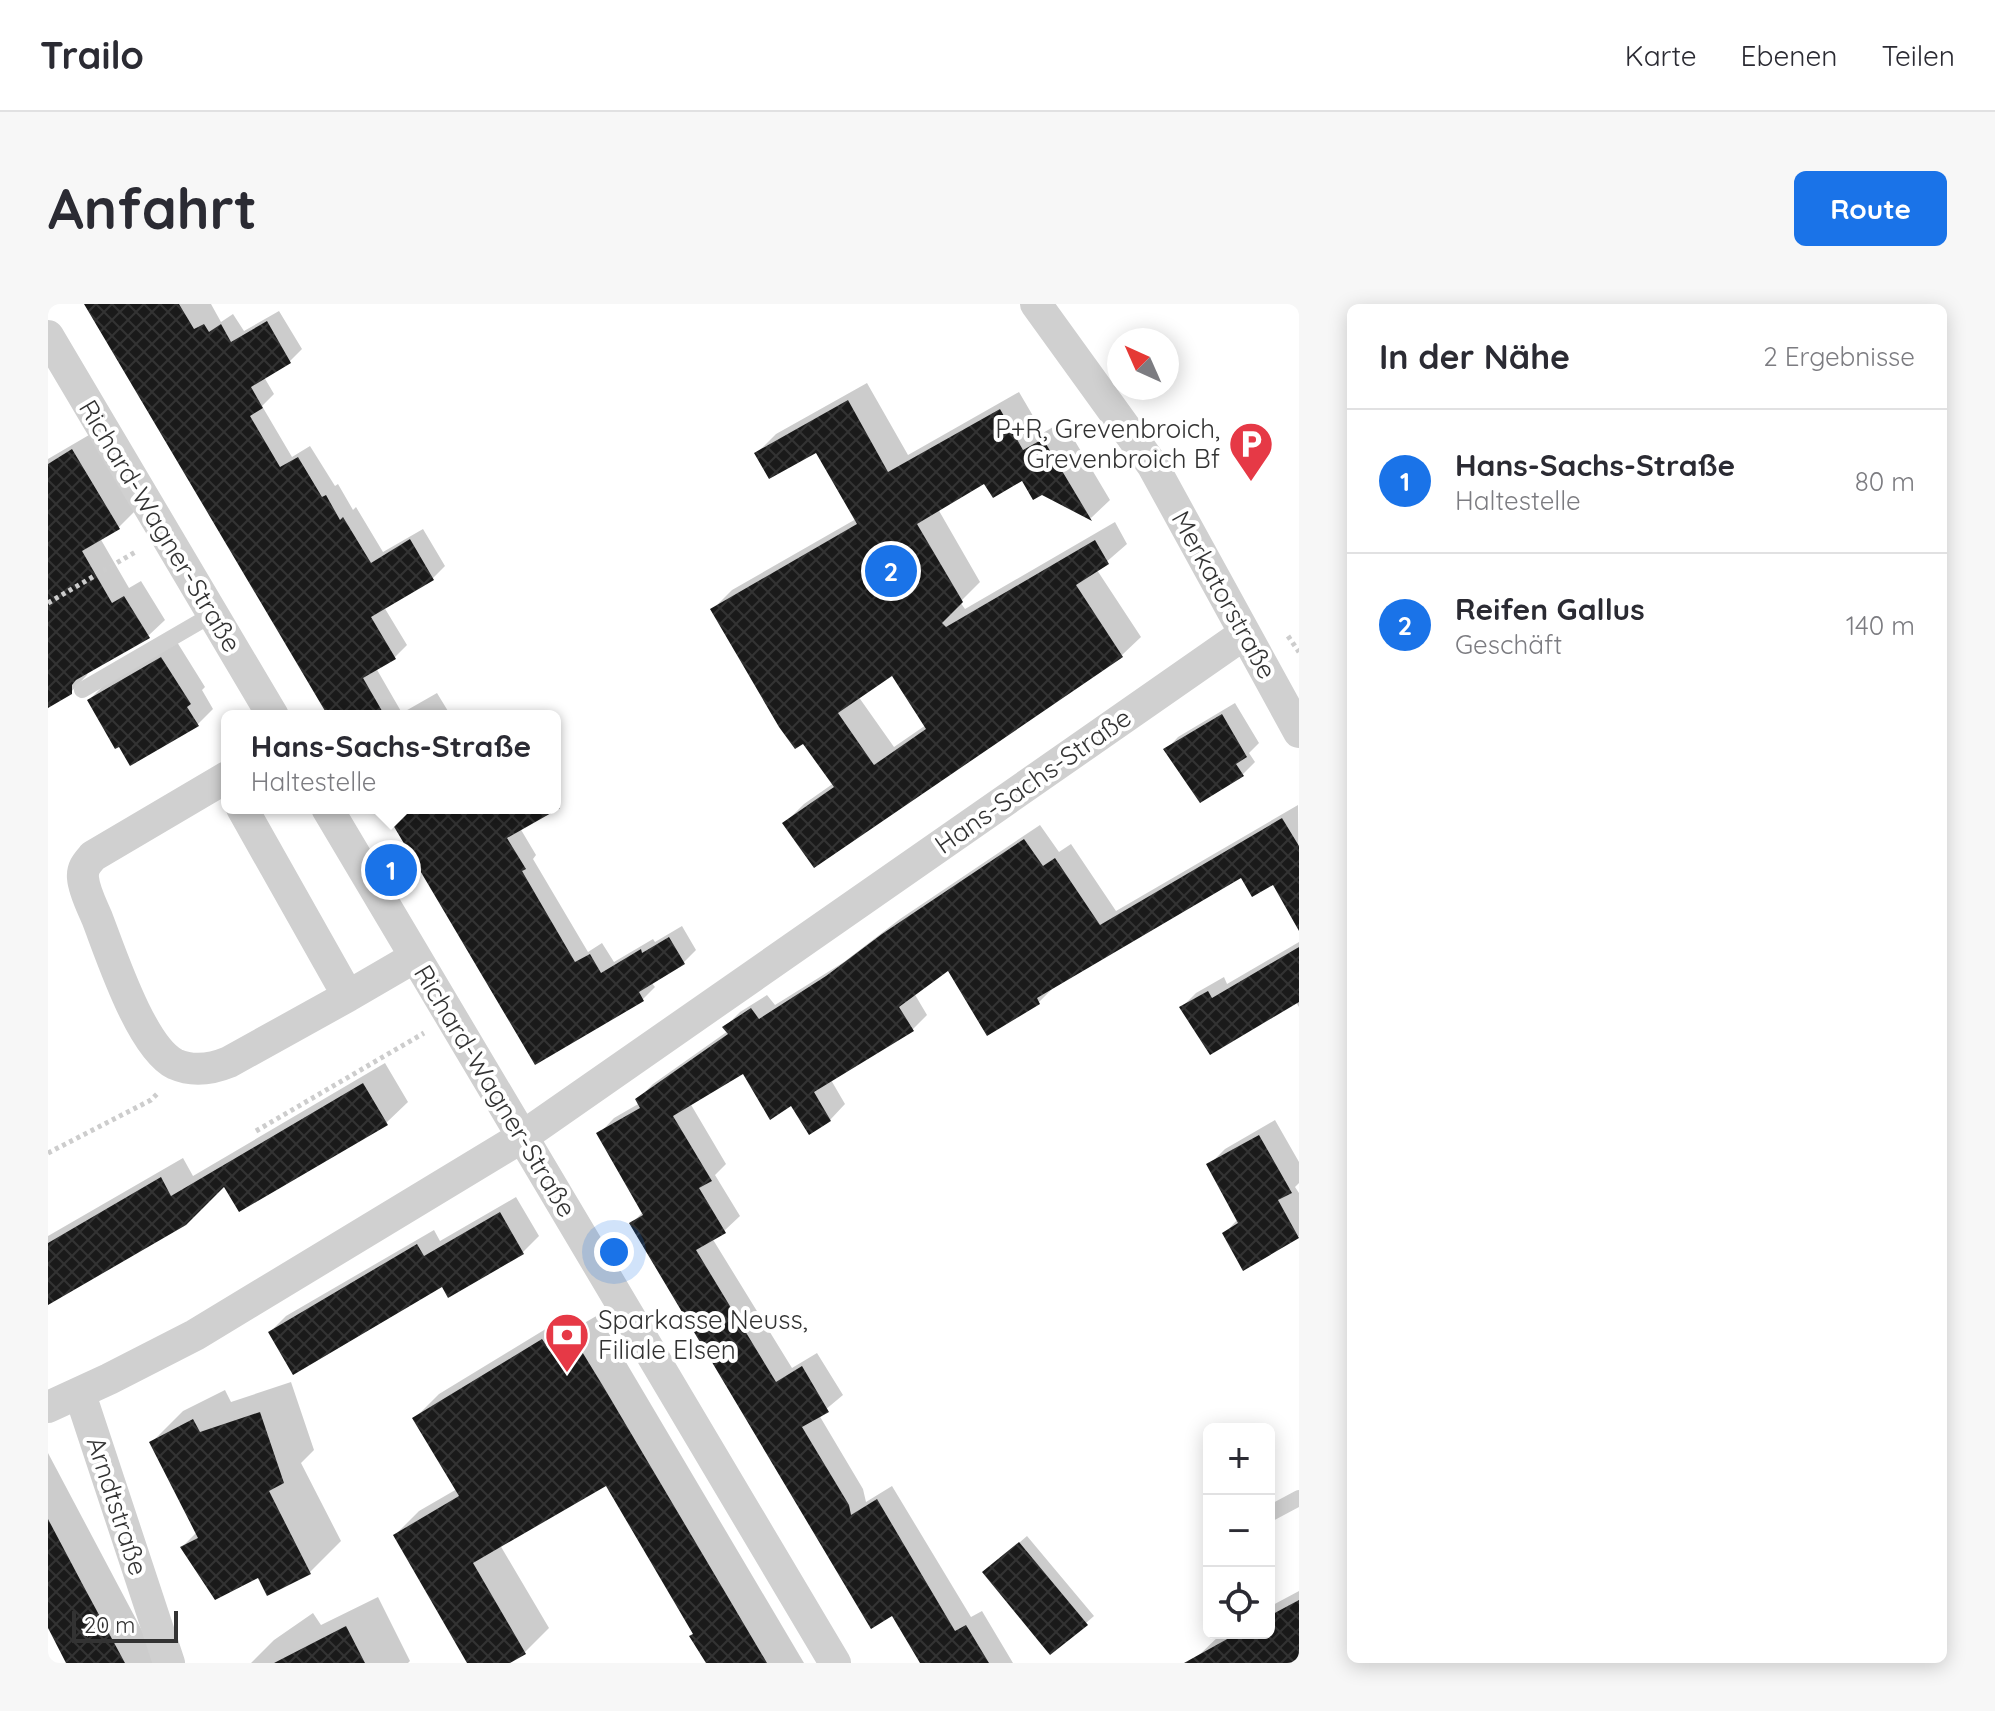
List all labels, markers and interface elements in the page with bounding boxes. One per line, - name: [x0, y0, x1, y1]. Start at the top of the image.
- text: Trailo: [40, 31, 144, 79]
- text: Karte: [1625, 38, 1697, 73]
- text: Ebenen: [1741, 38, 1837, 73]
- text: Teilen: [1881, 38, 1955, 73]
- button: Route: [1794, 171, 1947, 246]
- text: Anfahrt: [48, 173, 257, 243]
- north arrow: [1107, 328, 1179, 400]
- text: In der Nähe: [1379, 335, 1570, 378]
- text: 2 Ergebnisse: [1763, 340, 1915, 373]
- street label: Richard-Wagner-Straße: [72, 394, 249, 658]
- place label: P+R, Grevenbroich, Grevenbroich Bf: [995, 412, 1220, 475]
- parking icon: P+R, Grevenbroich, Grevenbroich Bf: [1227, 420, 1275, 483]
- text: Hans-Sachs-Straße: [1455, 446, 1735, 484]
- text: 1: [1400, 465, 1410, 498]
- text: 80 m: [1855, 465, 1915, 498]
- text: Haltestelle: [1455, 484, 1581, 517]
- street label: Merkatorstraße: [1165, 505, 1284, 685]
- pin: 2: [865, 541, 917, 601]
- text: Reifen Gallus: [1455, 590, 1645, 628]
- text: 2: [1398, 609, 1412, 642]
- text: 140 m: [1846, 609, 1915, 642]
- text: Geschäft: [1455, 628, 1562, 661]
- street label: Hans-Sachs-Straße: [928, 701, 1137, 861]
- popup: [221, 710, 561, 814]
- text: Hans-Sachs-Straße: [251, 727, 531, 765]
- text: Haltestelle: [251, 765, 377, 798]
- pin: 1: [365, 840, 417, 900]
- street label: Richard-Wagner-Straße: [407, 959, 584, 1223]
- your location: [594, 1232, 634, 1272]
- place label: Sparkasse Neuss, Filiale Elsen: [598, 1303, 808, 1366]
- bank icon: Sparkasse Neuss, Filiale Elsen: [543, 1311, 591, 1374]
- map controls: [1203, 1423, 1275, 1639]
- button: +: [1203, 1423, 1275, 1495]
- street label: Arndtstraße: [80, 1432, 155, 1579]
- button: −: [1203, 1495, 1275, 1567]
- button: locate: [1203, 1567, 1275, 1639]
- scale bar: [72, 1607, 178, 1643]
- text: 20 m: [84, 1611, 135, 1639]

